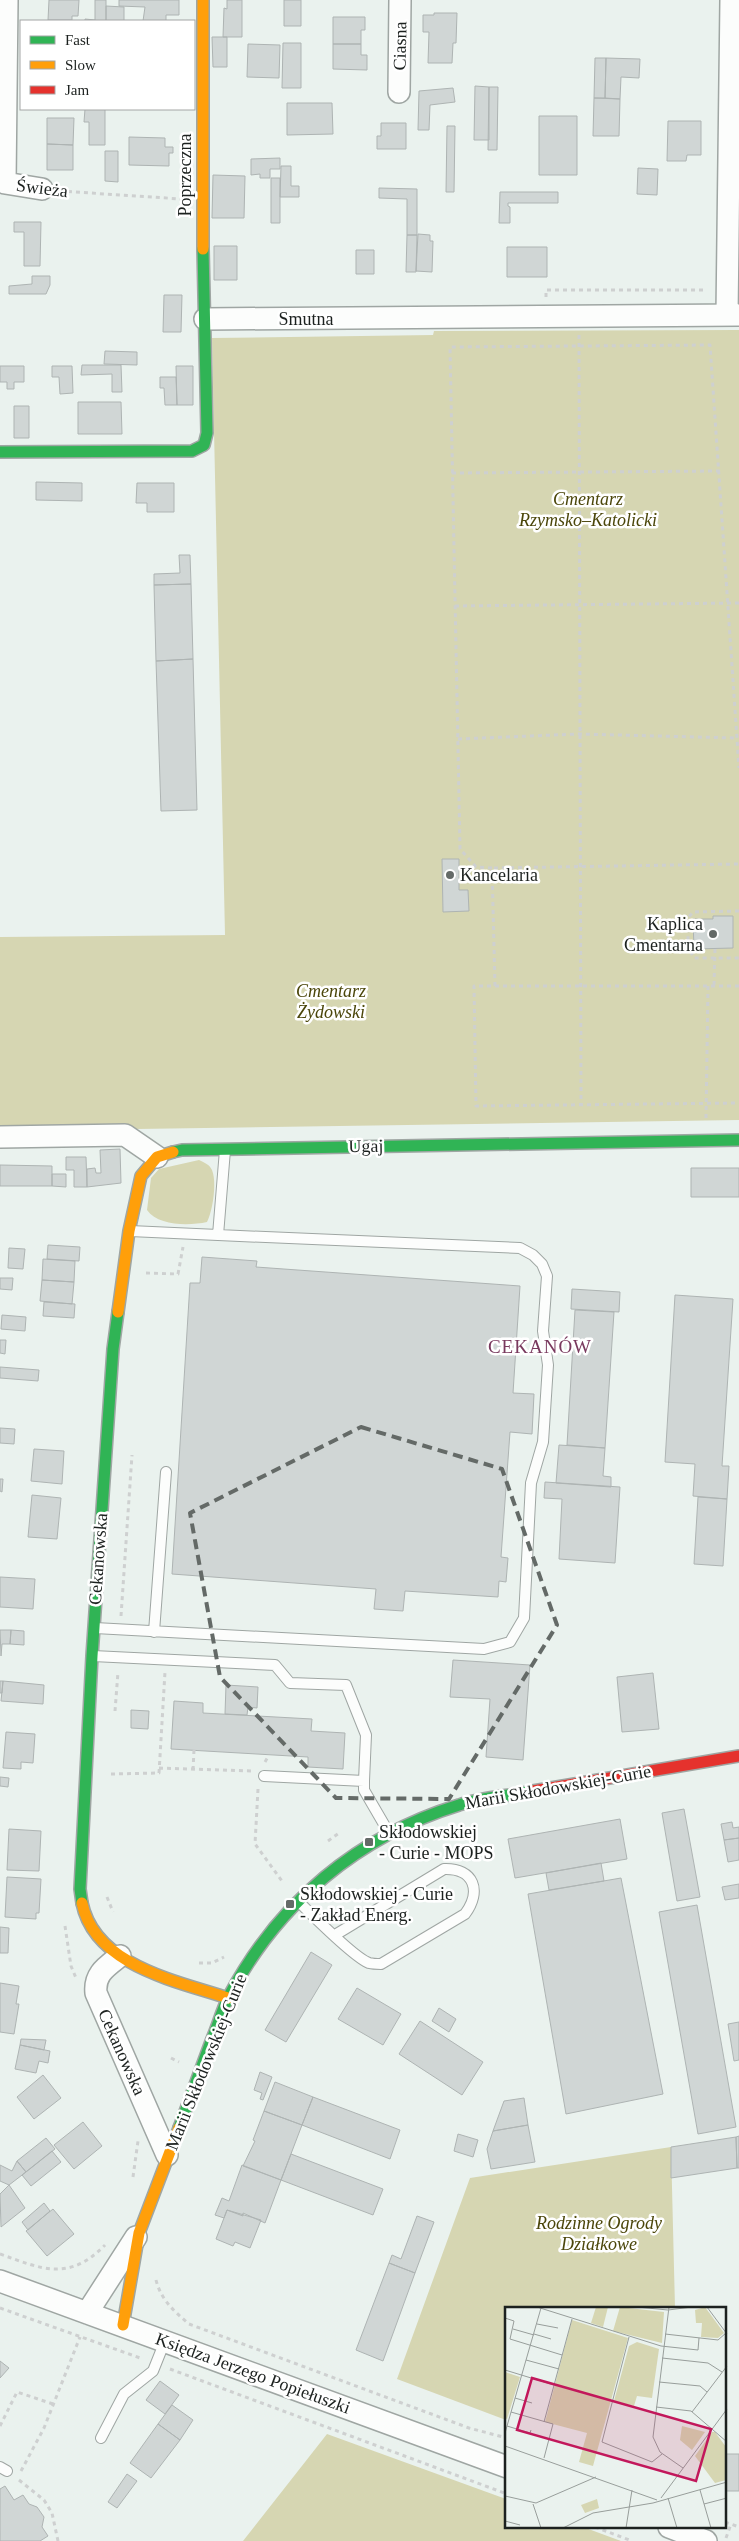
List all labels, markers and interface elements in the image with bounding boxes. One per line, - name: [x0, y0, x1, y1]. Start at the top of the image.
- legend: [20, 20, 195, 110]
- street label: Ciasna: [390, 21, 410, 71]
- text: Fast: [65, 32, 91, 48]
- text: Slow: [65, 57, 96, 73]
- text: Jam: [65, 82, 89, 98]
- street label: Poprzeczna: [175, 134, 195, 216]
- street label: Świeża: [15, 174, 69, 201]
- street label: Smutna: [278, 309, 334, 329]
- park label: Cmentarz Rzymsko–Katolicki: [518, 489, 657, 530]
- place label: Kancelaria: [460, 865, 538, 885]
- marker: Kancelaria: [444, 869, 456, 881]
- place label: Kaplica Cmentarna: [624, 914, 703, 955]
- marker: Kaplica Cmentarna: [707, 928, 719, 940]
- park label: Cmentarz Żydowski: [296, 981, 366, 1022]
- street label: Ugaj: [348, 1136, 384, 1156]
- district label: CEKANÓW: [488, 1336, 592, 1357]
- street label: Cekanowska: [85, 1512, 111, 1606]
- street label: Marii Skłodowskiej-Curie: [463, 1761, 653, 1813]
- place label: Skłodowskiej - Curie - MOPS: [379, 1822, 494, 1863]
- marker: Skłodowskiej - Curie - MOPS: [363, 1836, 375, 1848]
- place label: Skłodowskiej - Curie - Zakład Energ.: [300, 1884, 453, 1925]
- marker: Skłodowskiej - Curie - Zakład Energ.: [284, 1898, 296, 1910]
- street label: Marii Skłodowskiej-Curie: [161, 1971, 251, 2153]
- street label: Cekanowska: [94, 2006, 150, 2098]
- park label: Rodzinne Ogrody Działkowe: [535, 2213, 662, 2254]
- inset map: [505, 2307, 726, 2528]
- street label: Księdza Jerzego Popiełuszki: [153, 2328, 353, 2418]

